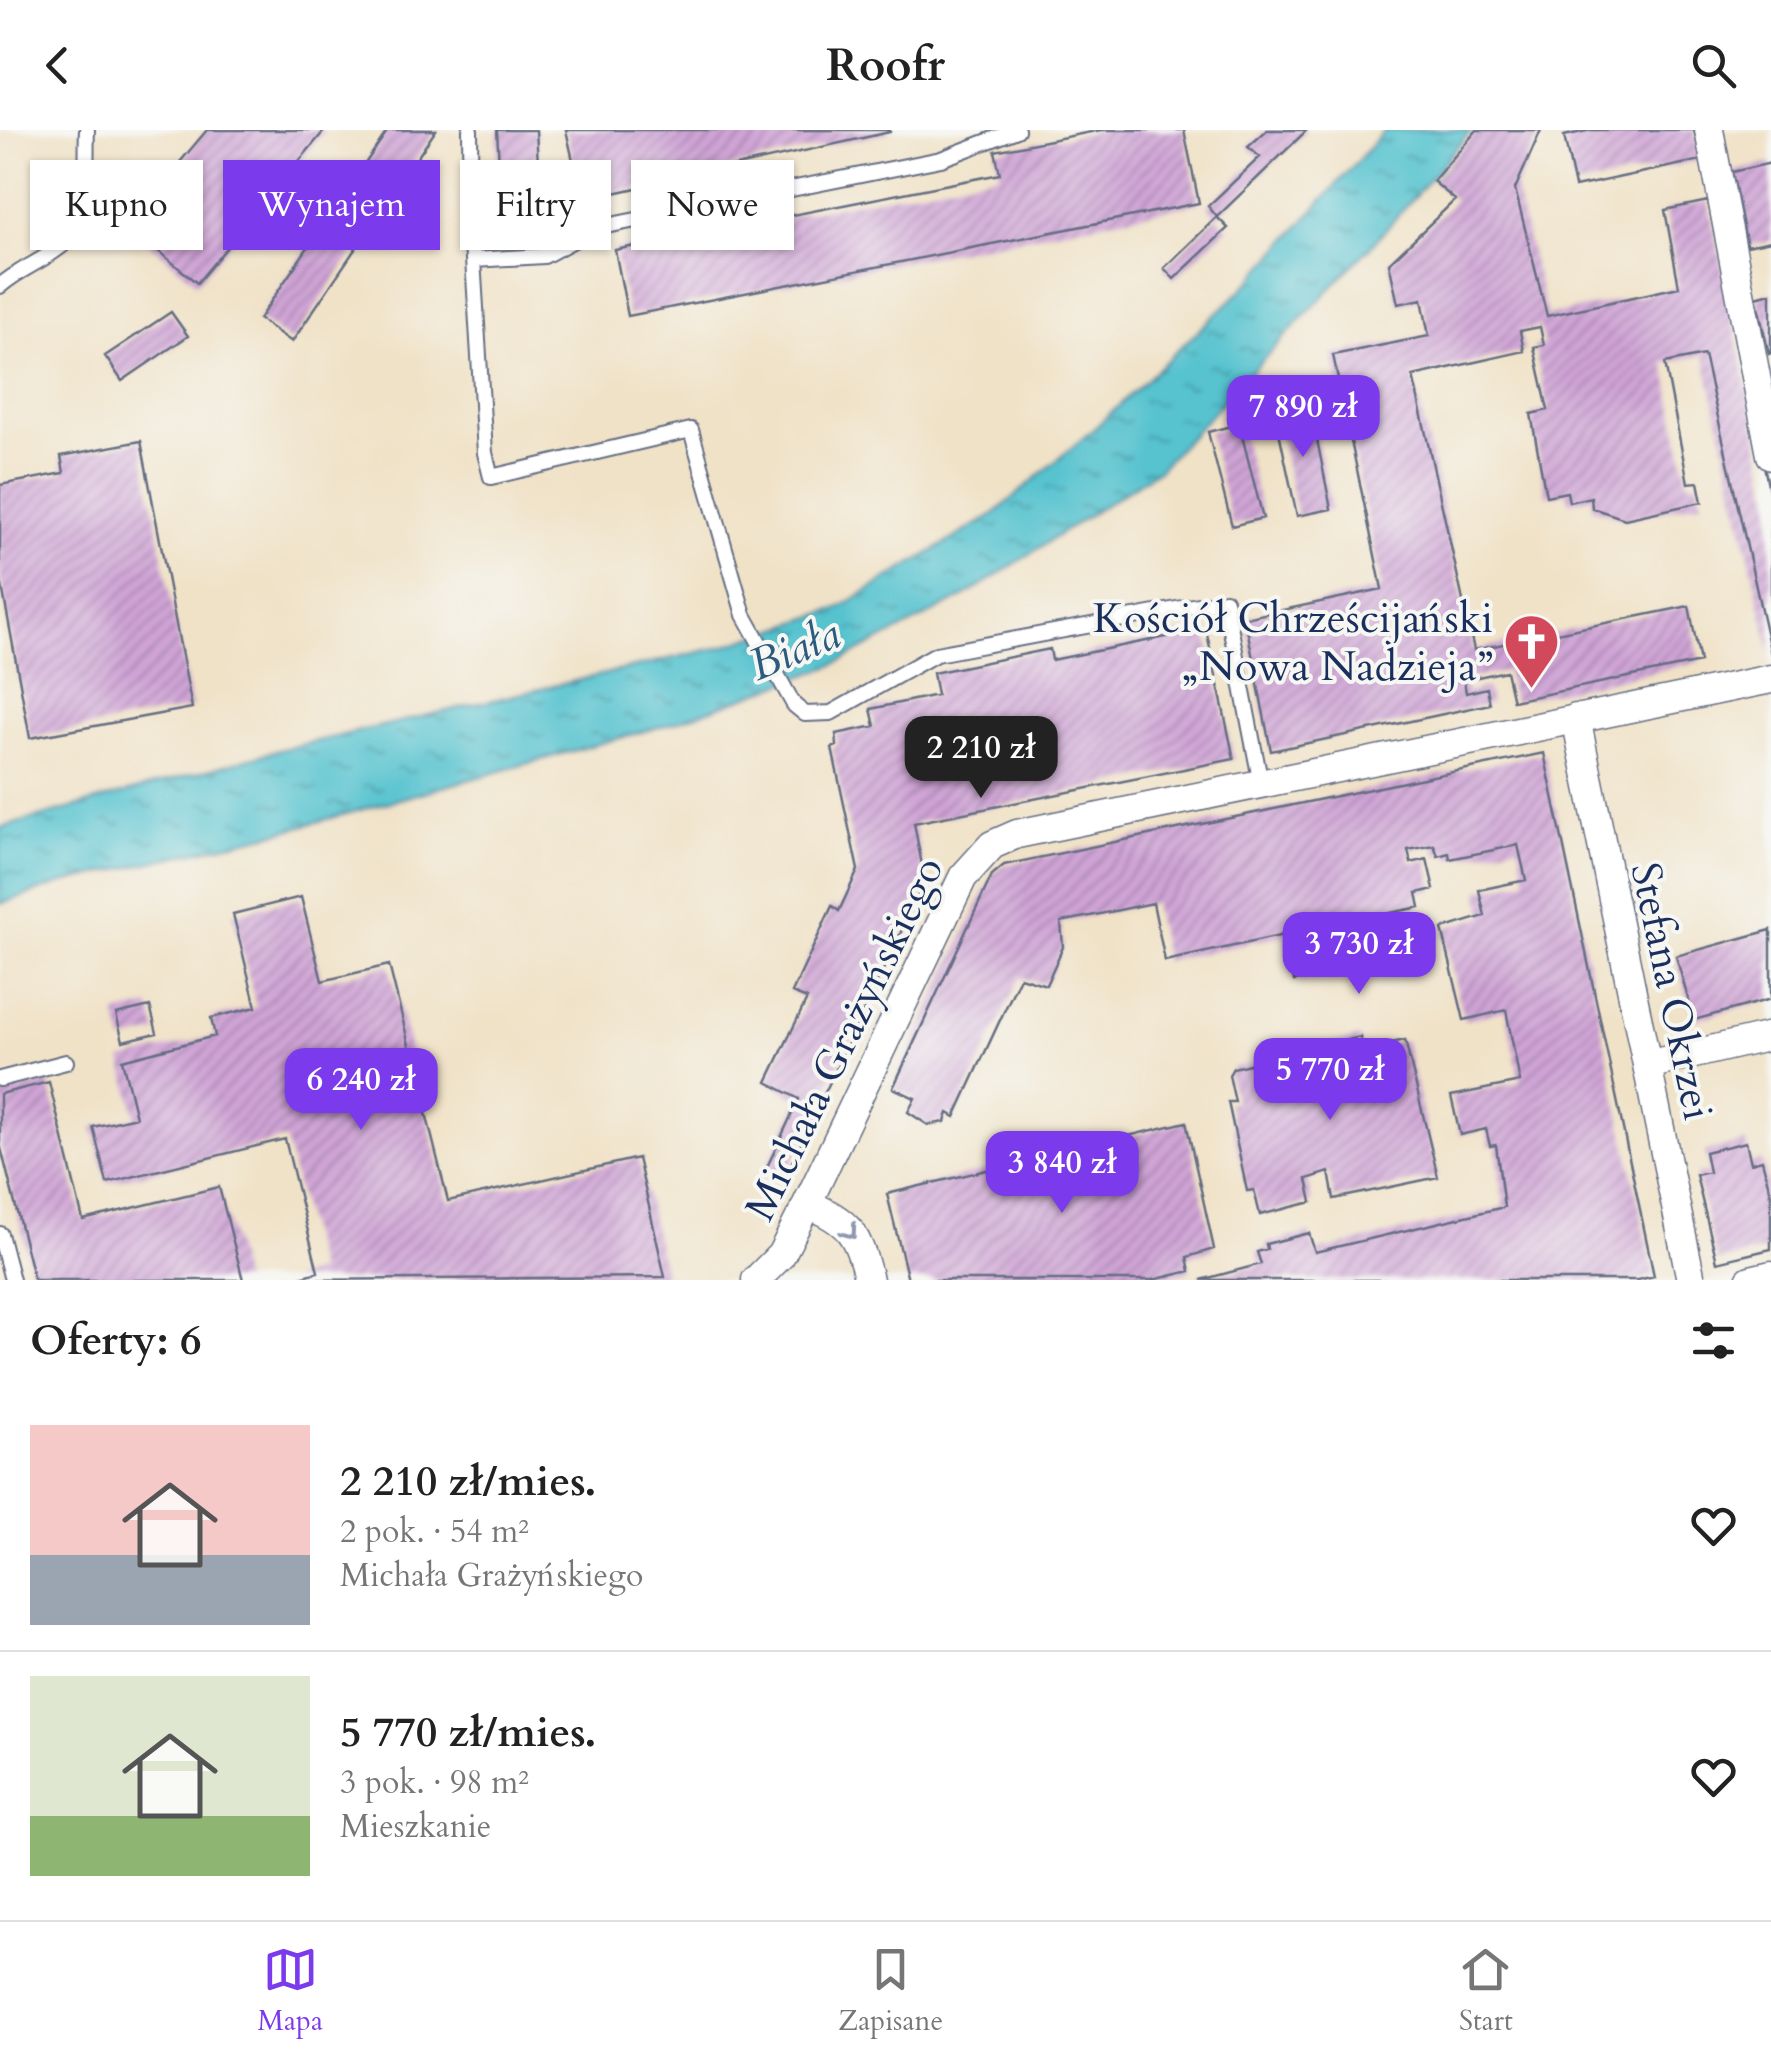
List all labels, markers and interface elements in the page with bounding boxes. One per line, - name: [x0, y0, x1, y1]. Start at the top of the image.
- text: Roofr: [826, 35, 945, 96]
- icon: back: [30, 38, 85, 93]
- icon: search: [1686, 38, 1741, 93]
- chip: Kupno: [30, 160, 203, 250]
- chip: Wynajem: [223, 160, 440, 250]
- chip: Filtry: [460, 160, 611, 250]
- chip: Nowe: [631, 160, 794, 250]
- pin: 7 890 zł: [1200, 375, 1406, 460]
- text: 7 890 zł: [1249, 385, 1357, 429]
- place label: Kościół Chrześcijański „Nowa Nadzieja”: [1093, 590, 1493, 695]
- water label: Biała: [740, 603, 849, 696]
- church icon: Kościół Chrześcijański „Nowa Nadzieja”: [1502, 611, 1562, 690]
- pin: 2 210 zł: [878, 716, 1084, 801]
- text: 2 210 zł: [927, 726, 1035, 770]
- street label: Michała Grażyńskiego: [731, 847, 957, 1230]
- street label: Stefana Okrzei: [1616, 858, 1727, 1125]
- pin: 3 730 zł: [1256, 912, 1462, 997]
- text: 3 730 zł: [1305, 922, 1413, 966]
- pin: 5 770 zł: [1227, 1038, 1433, 1123]
- pin: 6 240 zł: [258, 1048, 464, 1133]
- text: 5 770 zł: [1276, 1048, 1384, 1092]
- text: 6 240 zł: [307, 1058, 415, 1102]
- pin: 3 840 zł: [959, 1131, 1165, 1216]
- text: 3 840 zł: [1008, 1141, 1116, 1185]
- one-way arrow: [838, 1220, 856, 1239]
- text: Oferty: 6: [30, 1312, 201, 1369]
- icon: filters: [1686, 1313, 1741, 1368]
- text: 2 210 zł/mies.: [340, 1453, 596, 1510]
- icon: home: [110, 1465, 230, 1585]
- icon: heart: [1686, 1498, 1741, 1553]
- text: 2 pok. · 54 m²: [340, 1510, 529, 1554]
- text: Michała Grażyńskiego: [340, 1554, 643, 1598]
- text: 5 770 zł/mies.: [340, 1704, 596, 1761]
- icon: home: [110, 1716, 230, 1836]
- icon: heart: [1686, 1749, 1741, 1804]
- text: 3 pok. · 98 m²: [340, 1761, 529, 1805]
- text: Mieszkanie: [340, 1805, 491, 1849]
- tab: Mapa: [258, 1942, 323, 2040]
- tab: Zapisane: [838, 1942, 943, 2040]
- tab: Start: [1458, 1942, 1513, 2040]

